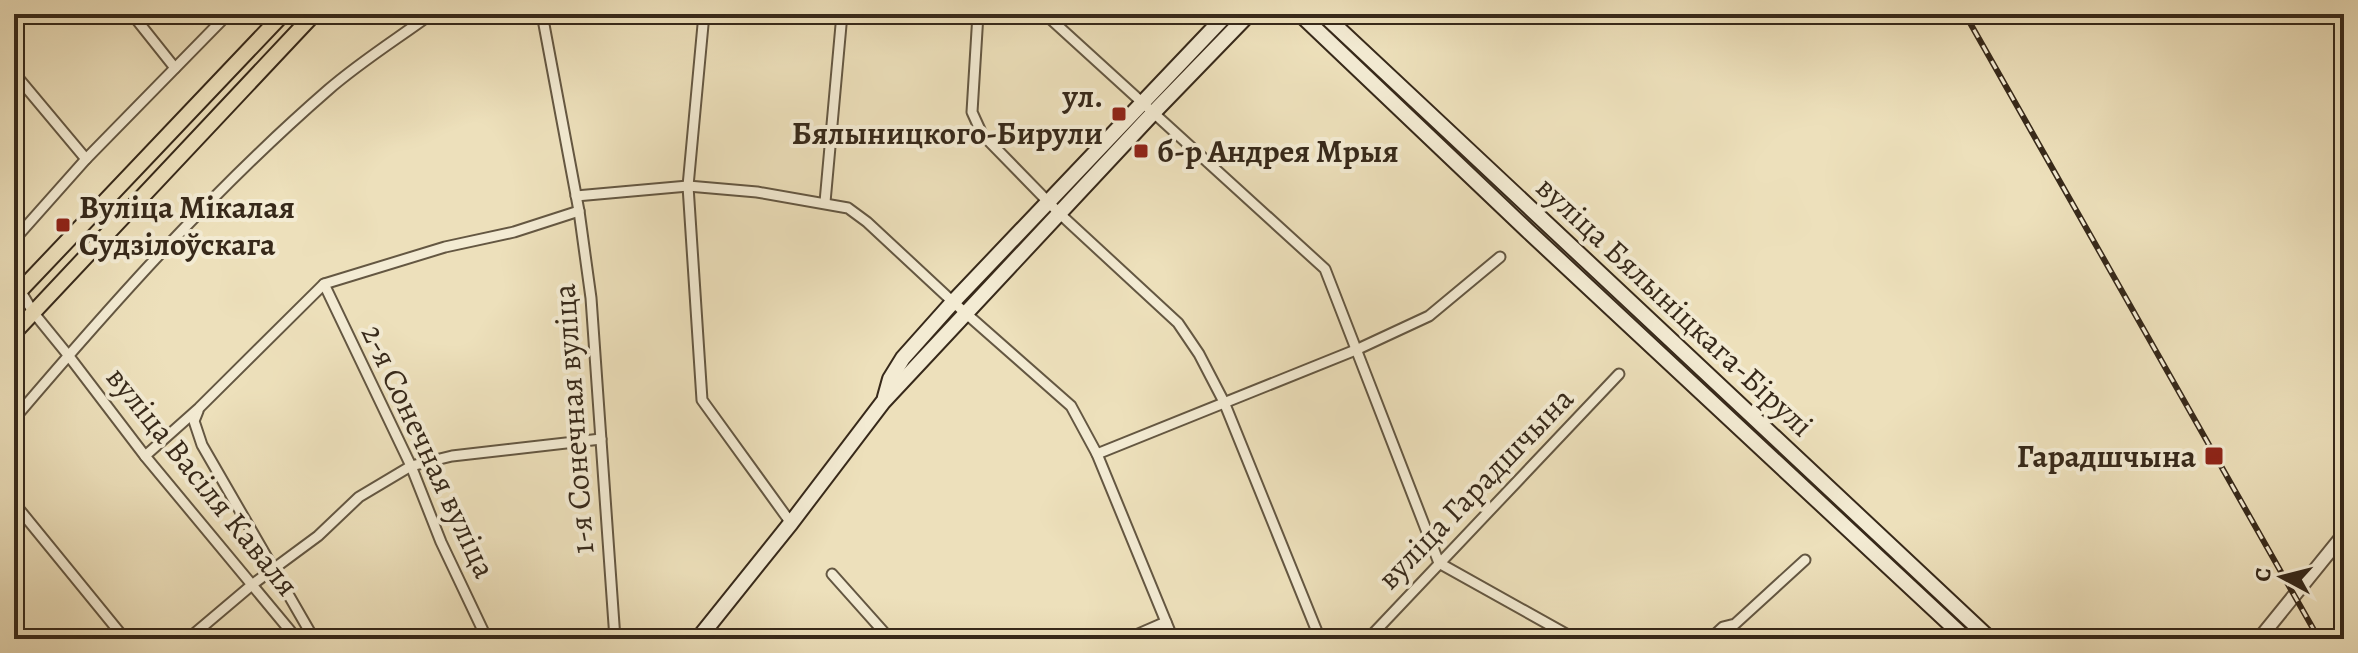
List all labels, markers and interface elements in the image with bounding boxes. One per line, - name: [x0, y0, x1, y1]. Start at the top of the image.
- place label: ул. Бялыницкого-Бирули: [792, 74, 1103, 155]
- marker: ул. Бялыницкого-Бирули: [1110, 105, 1128, 123]
- place label: б-р Андрея Мрыя: [1157, 129, 1399, 173]
- marker: б-р Андрея Мрыя: [1132, 142, 1150, 160]
- street label: вуліца Бялыніцкага-Бірулі: [1527, 166, 1823, 446]
- place label: Вуліца Мікалая Судзілоўскага: [79, 185, 295, 266]
- marker: Вуліца Мікалая Судзілоўскага: [54, 216, 72, 234]
- street label: 1-я Сонечная вуліца: [542, 282, 604, 556]
- street label: 2-я Сонечная вуліца: [351, 317, 507, 585]
- street label: вуліца Васіля Каваля: [97, 357, 309, 605]
- street label: вуліца Гарадшчына: [1367, 377, 1583, 599]
- place label: Гарадшчына: [2017, 434, 2197, 478]
- marker: Гарадшчына: [2203, 445, 2225, 467]
- north arrow: [2242, 537, 2322, 617]
- text: С: [2247, 566, 2279, 583]

